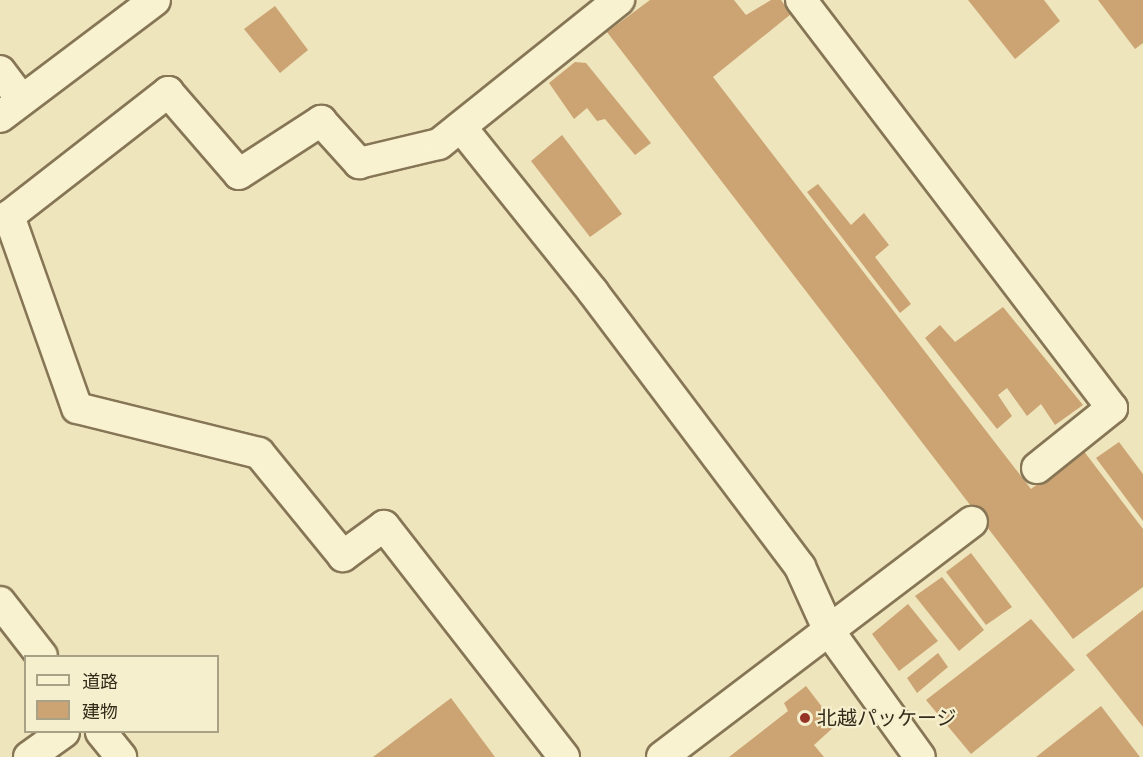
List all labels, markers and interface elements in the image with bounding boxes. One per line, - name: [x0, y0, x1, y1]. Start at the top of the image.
- legend: [24, 655, 219, 733]
- text: 道路: [82, 671, 118, 693]
- text: 建物: [82, 701, 118, 723]
- place label: 北越パッケージ: [817, 706, 957, 730]
- marker: 北越パッケージ: [798, 711, 812, 725]

